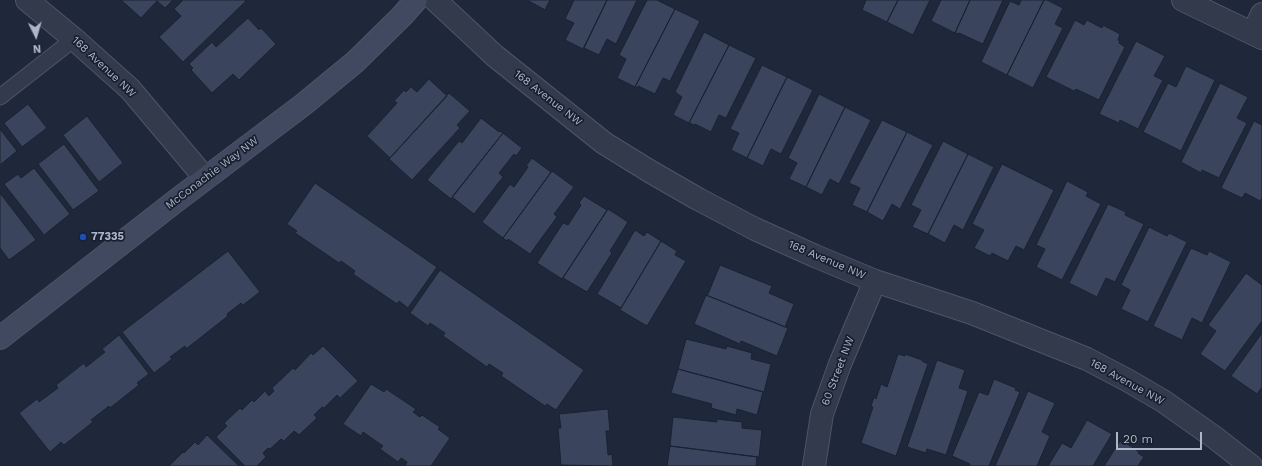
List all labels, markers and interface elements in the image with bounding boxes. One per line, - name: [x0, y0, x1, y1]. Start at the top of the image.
- north arrow: [16, 16, 56, 56]
- street label: 168 Avenue NW: [69, 34, 139, 100]
- text: N: [32, 42, 42, 55]
- street label: 168 Avenue NW: [511, 67, 585, 129]
- street label: McConachie Way NW: [163, 134, 261, 212]
- place label: 77335: [91, 230, 124, 244]
- marker: 77335: [78, 232, 88, 242]
- street label: 168 Avenue NW: [786, 238, 868, 282]
- street label: 60 Street NW: [819, 335, 857, 407]
- street label: 168 Avenue NW: [1088, 356, 1166, 408]
- scale bar: [1118, 424, 1204, 450]
- text: 20 m: [1123, 432, 1153, 446]

